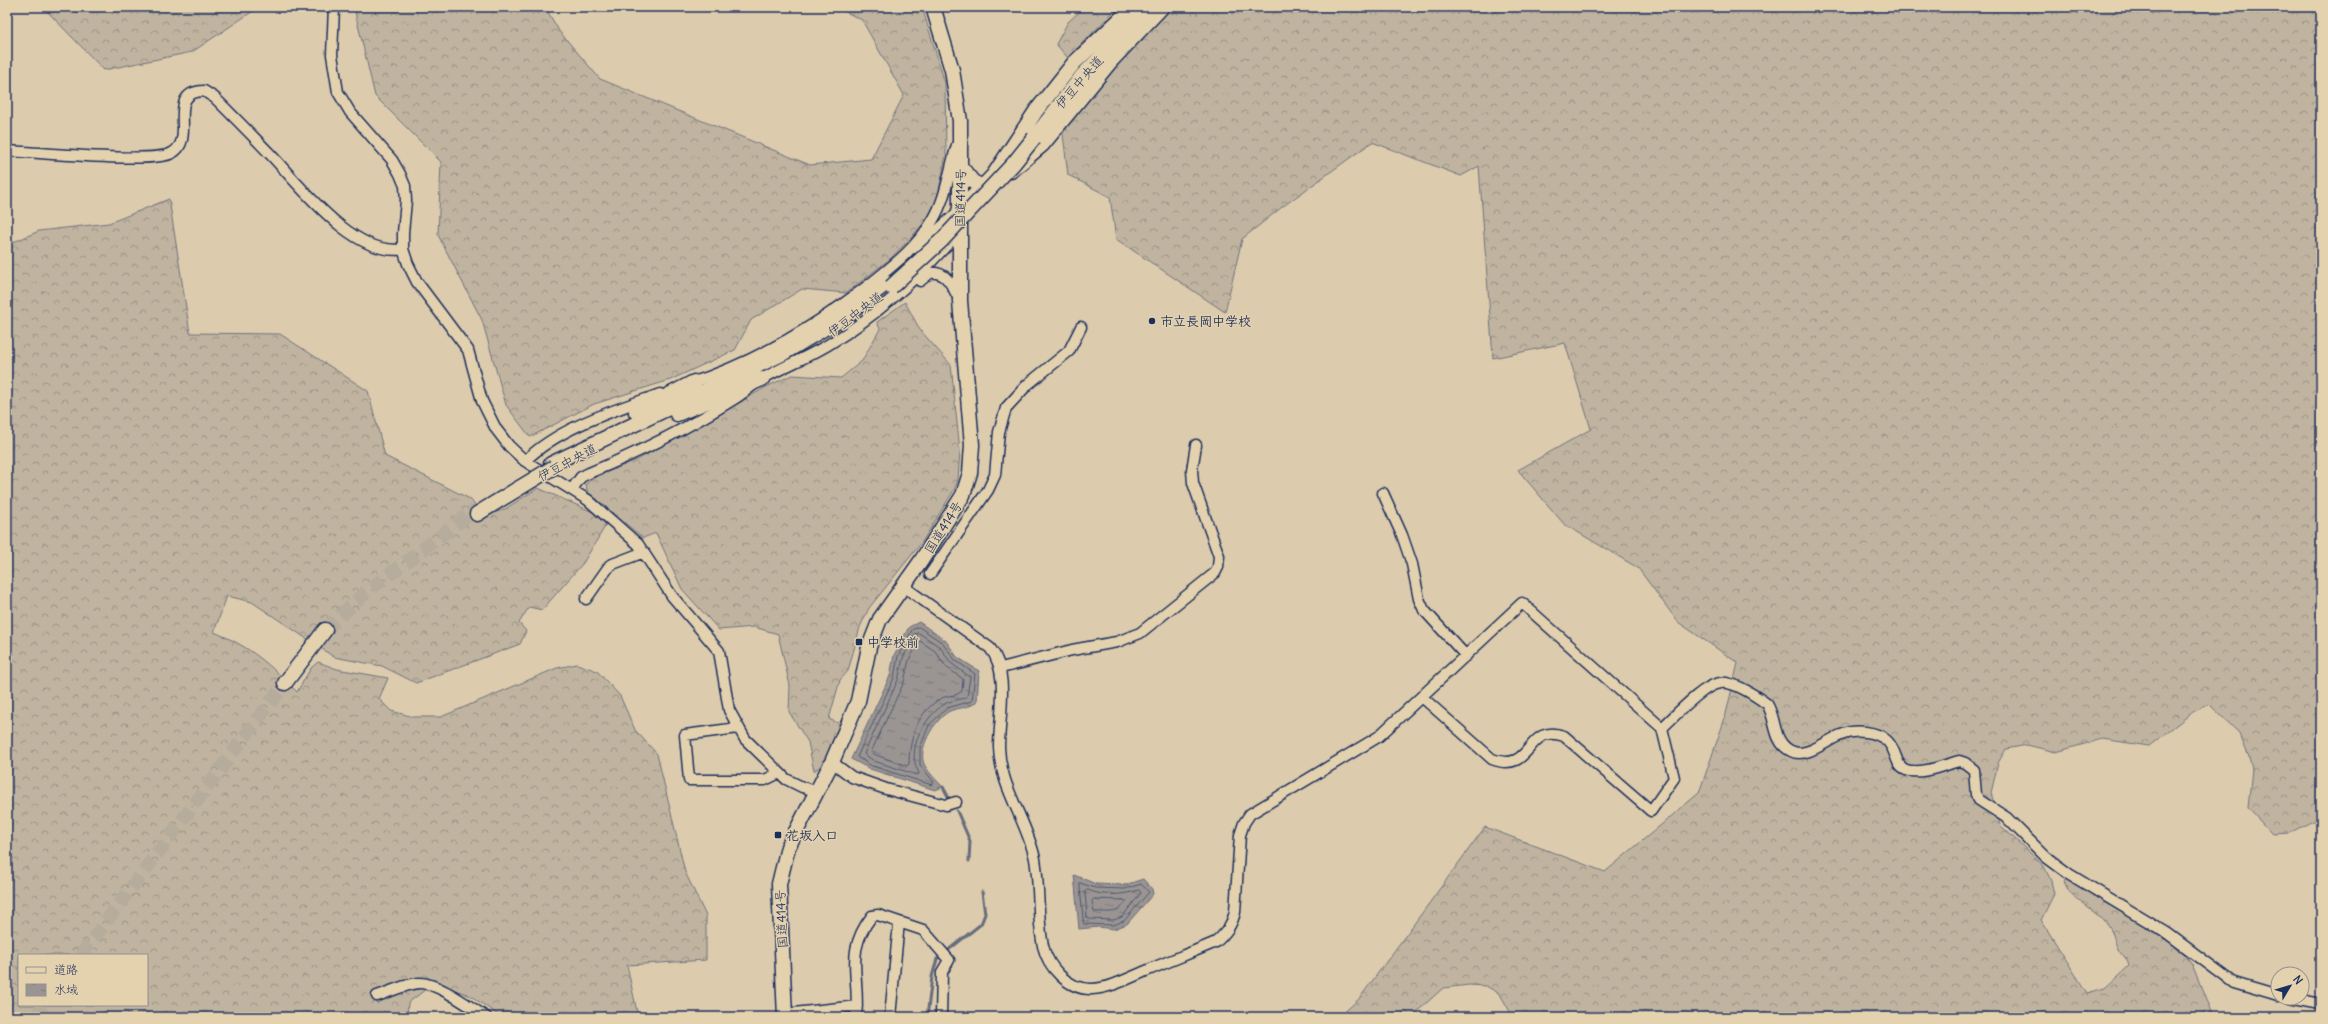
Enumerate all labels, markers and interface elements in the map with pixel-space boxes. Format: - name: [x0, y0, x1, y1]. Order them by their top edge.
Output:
- street label: 伊豆中央道: [1052, 52, 1107, 112]
- street label: 国道414号: [951, 168, 970, 228]
- street label: 伊豆中央道: [824, 288, 886, 341]
- place label: 市立長岡中学校: [1160, 313, 1251, 330]
- marker: 市立長岡中学校: [1147, 316, 1157, 326]
- street label: 伊豆中央道: [535, 440, 600, 485]
- street label: 国道414号: [921, 498, 966, 557]
- place label: 中学校前: [867, 634, 919, 651]
- marker: 中学校前: [854, 637, 864, 647]
- place label: 花坂入口: [786, 827, 838, 844]
- marker: 花坂入口: [773, 830, 783, 840]
- street label: 国道414号: [771, 889, 792, 949]
- legend: [18, 954, 148, 1006]
- text: 道路: [54, 962, 78, 977]
- north arrow: [2270, 966, 2310, 1006]
- text: N: [2290, 973, 2306, 987]
- text: 水域: [54, 982, 78, 997]

